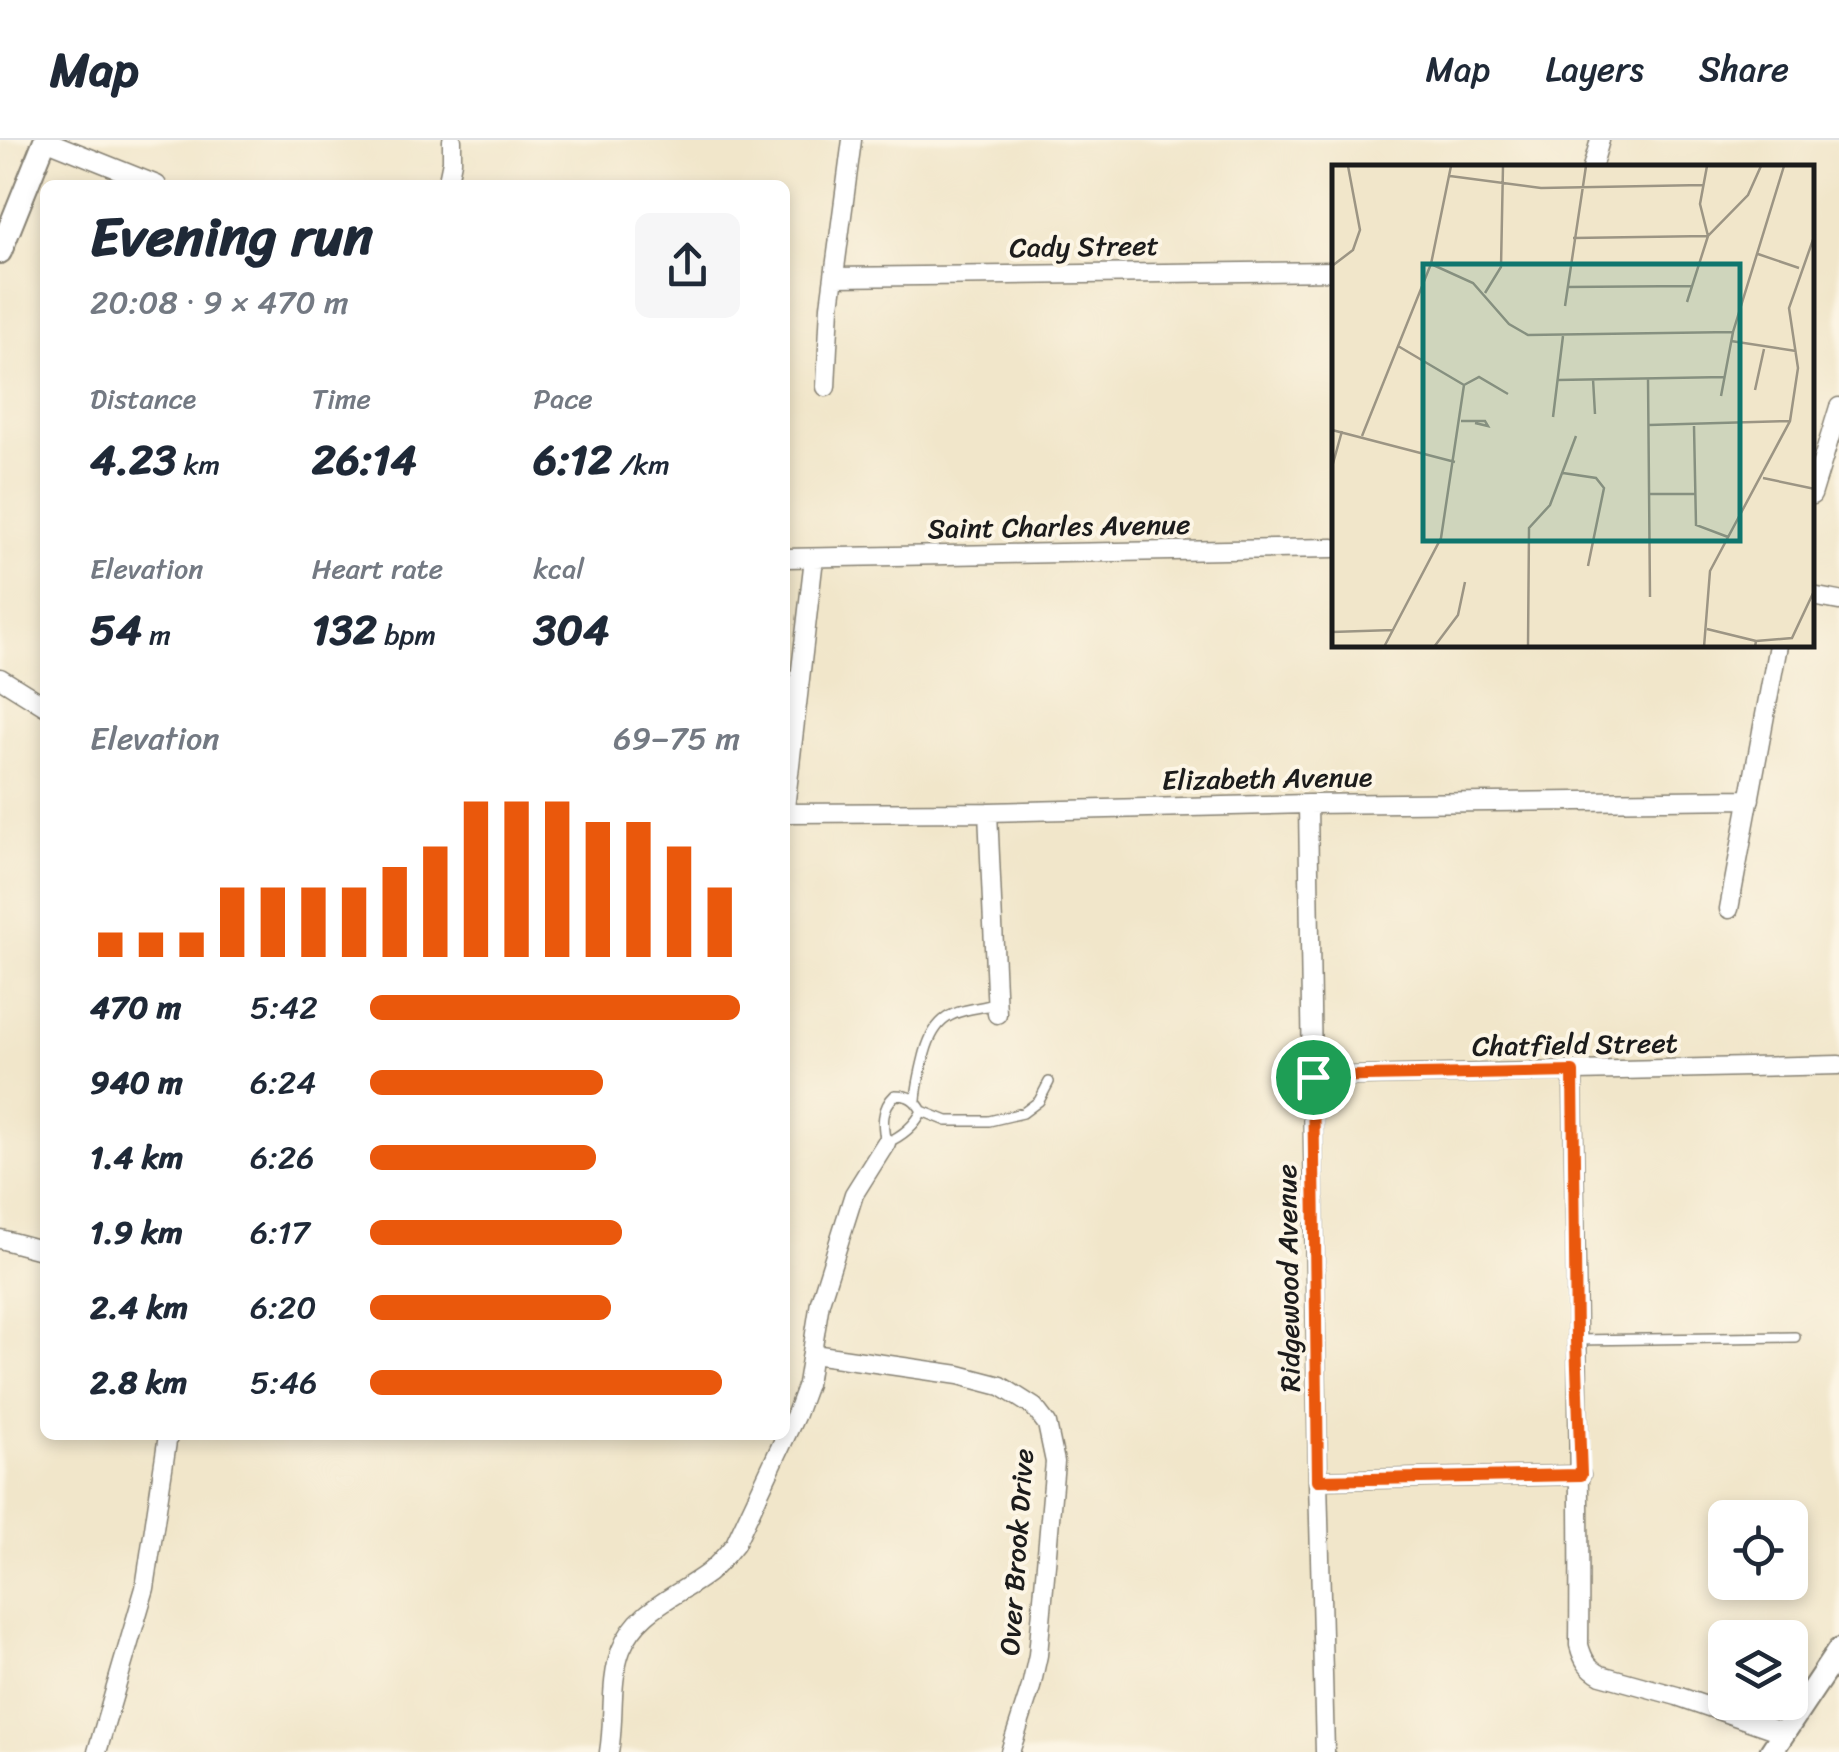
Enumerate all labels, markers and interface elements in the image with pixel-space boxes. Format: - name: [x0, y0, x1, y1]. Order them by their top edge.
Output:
- text: Map: [50, 27, 139, 112]
- text: Map: [1426, 38, 1490, 100]
- text: Layers: [1545, 38, 1644, 100]
- text: Share: [1699, 38, 1789, 100]
- inset map: [1332, 165, 1814, 648]
- text: Evening run: [90, 188, 373, 285]
- button: share: [635, 213, 740, 318]
- street label: Cady Street: [1009, 221, 1159, 272]
- text: 20:08 · 9 × 470 m: [90, 274, 349, 331]
- text: Distance: [90, 374, 196, 423]
- text: Time: [312, 374, 371, 423]
- text: Pace: [533, 374, 593, 423]
- text: 4.23: [90, 423, 176, 497]
- text: 26:14: [312, 423, 417, 497]
- text: 6:12: [533, 423, 612, 497]
- text: km: [176, 440, 220, 489]
- text: /km: [612, 440, 670, 489]
- street label: Saint Charles Avenue: [927, 500, 1191, 553]
- text: Elevation: [90, 544, 203, 593]
- text: Heart rate: [312, 544, 443, 593]
- text: kcal: [533, 544, 584, 593]
- text: 54: [90, 593, 142, 667]
- text: 132: [312, 593, 377, 667]
- text: 304: [533, 593, 609, 667]
- text: m: [142, 610, 171, 659]
- text: bpm: [377, 610, 436, 659]
- text: Elevation: [90, 710, 220, 767]
- text: 69–75 m: [613, 710, 740, 767]
- street label: Elizabeth Avenue: [1161, 752, 1373, 805]
- text: 470 m: [90, 979, 181, 1036]
- text: 5:42: [250, 979, 318, 1036]
- street label: Chatfield Street: [1472, 1018, 1678, 1071]
- pin: [1271, 1035, 1356, 1120]
- icon: arrive: [1286, 1050, 1341, 1105]
- text: 940 m: [90, 1054, 183, 1111]
- text: 6:24: [250, 1054, 316, 1111]
- text: 1.4 km: [90, 1129, 183, 1186]
- text: 6:26: [250, 1129, 314, 1186]
- street label: Ridgewood Avenue: [1262, 1164, 1315, 1392]
- text: 1.9 km: [90, 1204, 183, 1261]
- text: 6:17: [250, 1204, 310, 1261]
- text: 2.4 km: [90, 1279, 188, 1336]
- text: 6:20: [250, 1279, 317, 1336]
- text: 2.8 km: [90, 1354, 187, 1411]
- text: 5:46: [250, 1354, 317, 1411]
- street label: Over Brook Drive: [985, 1447, 1048, 1657]
- map controls: [1708, 1500, 1808, 1720]
- button: locate: [1708, 1500, 1808, 1600]
- button: layers: [1708, 1620, 1808, 1720]

